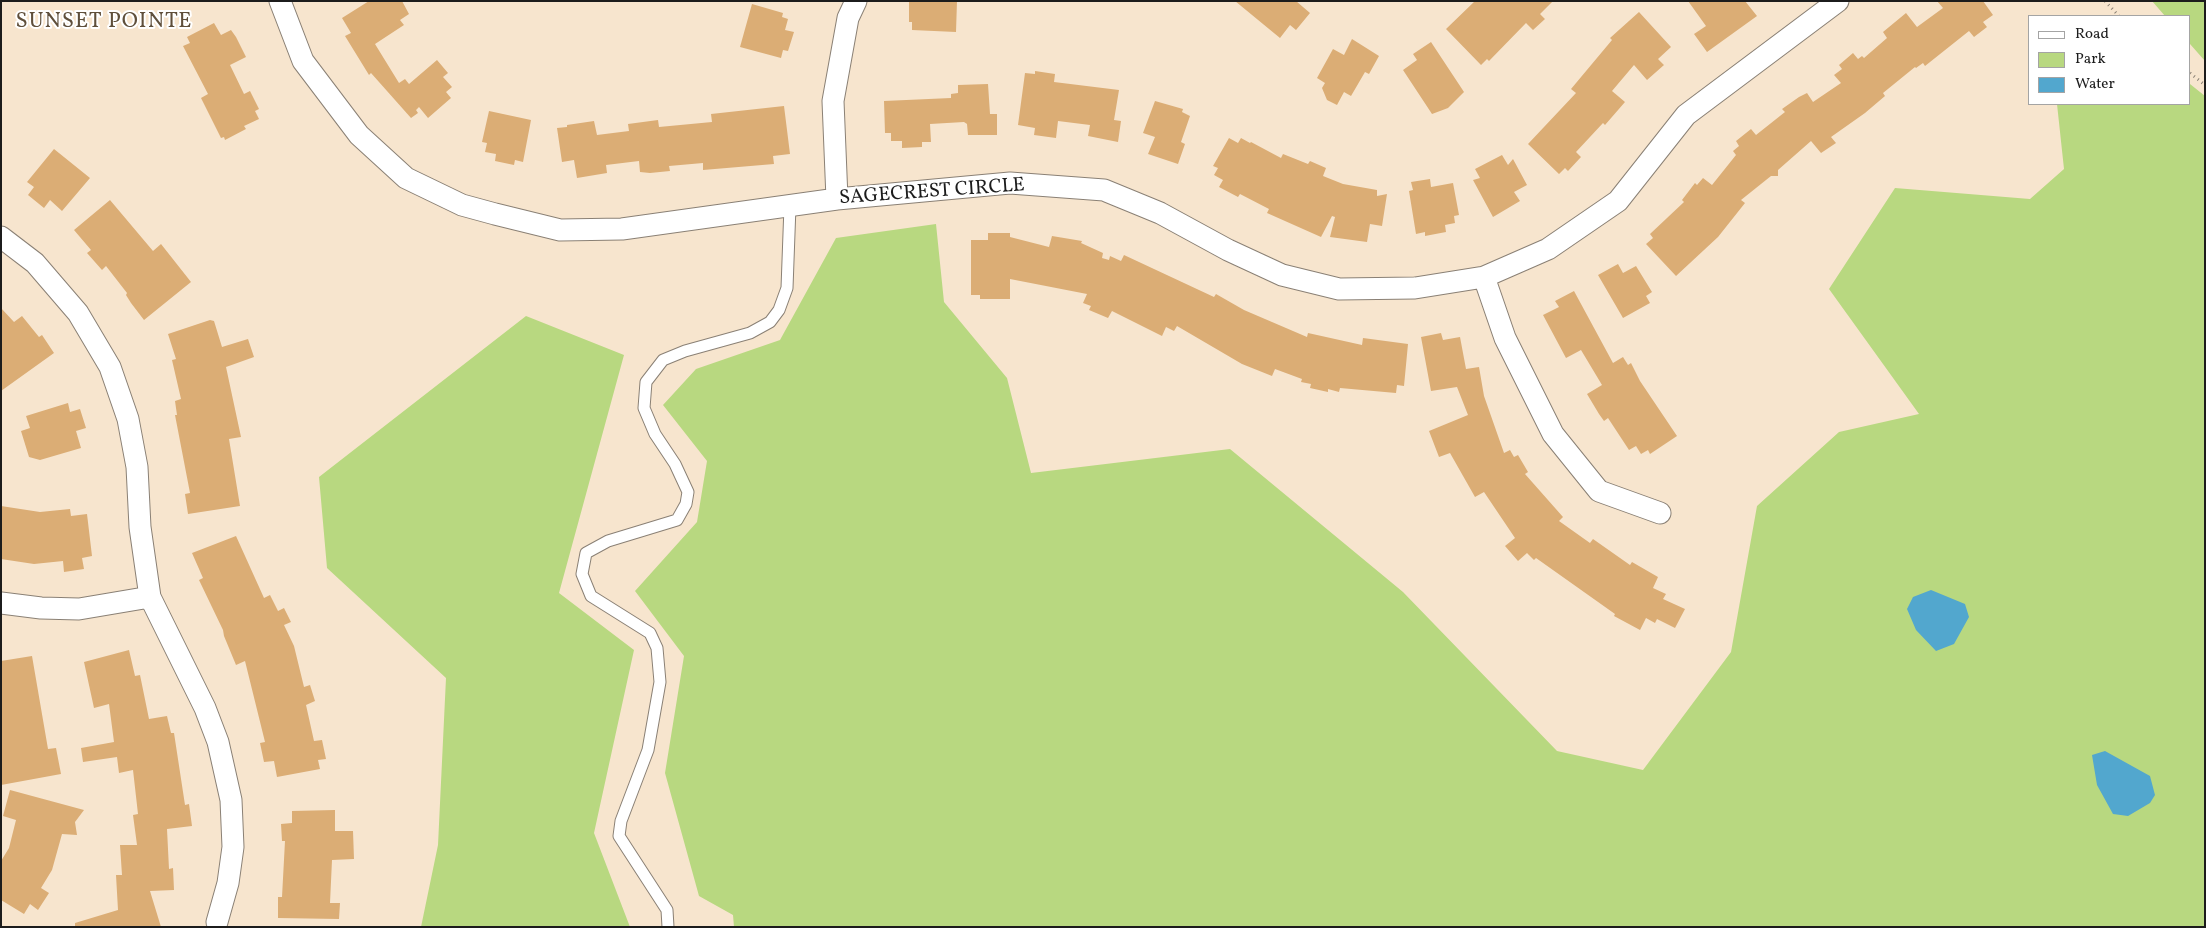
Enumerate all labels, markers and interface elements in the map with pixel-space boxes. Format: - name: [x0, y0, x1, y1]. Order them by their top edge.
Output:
- district label: SUNSET POINTE: [14, 10, 194, 36]
- legend: [2028, 15, 2191, 105]
- text: Road: [2075, 24, 2109, 45]
- text: Park: [2075, 49, 2106, 70]
- text: Water: [2075, 74, 2115, 95]
- street label: SAGECREST CIRCLE: [838, 175, 1026, 211]

